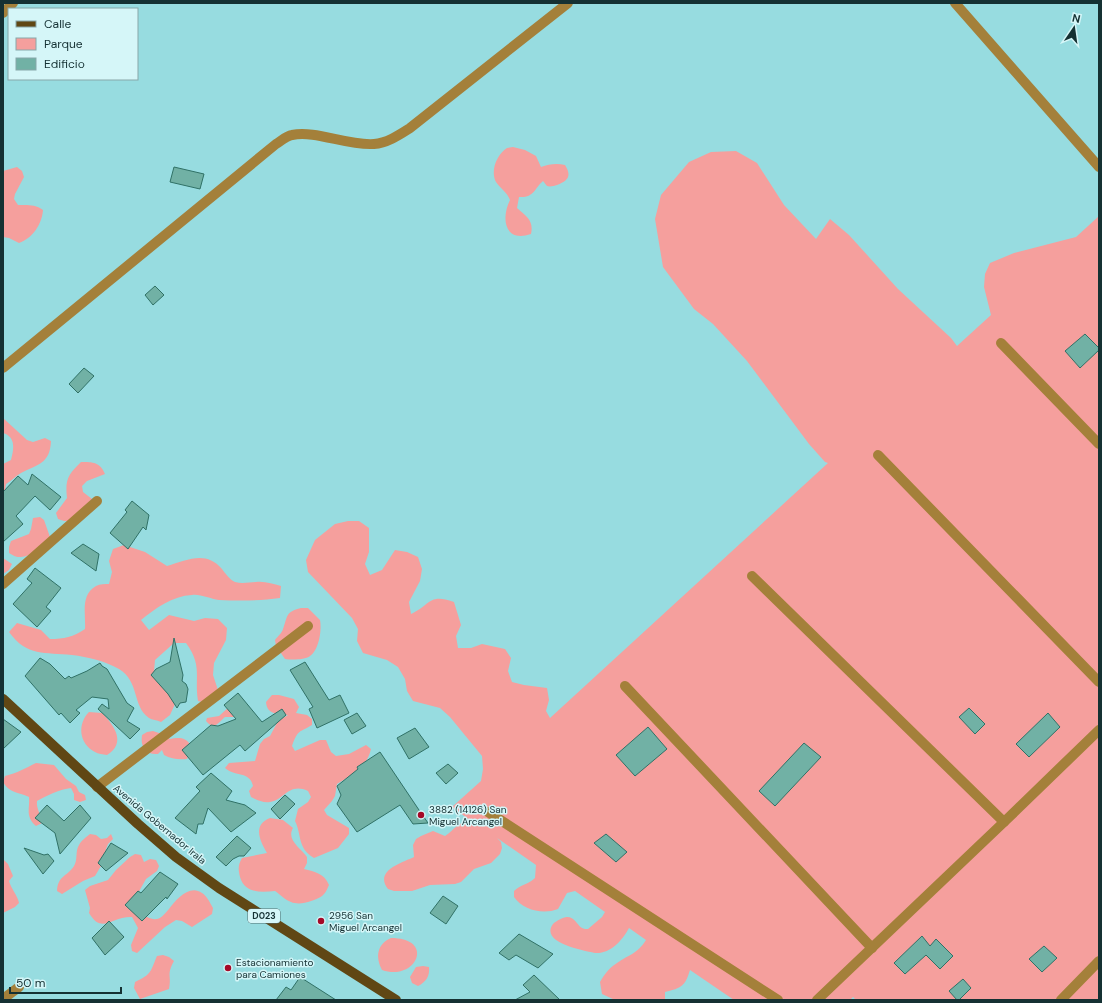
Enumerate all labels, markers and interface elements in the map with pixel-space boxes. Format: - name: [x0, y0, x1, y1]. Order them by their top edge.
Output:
- legend: [8, 8, 138, 80]
- north arrow: [1054, 8, 1094, 48]
- text: N: [1071, 11, 1082, 26]
- text: Calle: [44, 16, 71, 32]
- text: Parque: [44, 36, 83, 52]
- text: Edificio: [44, 56, 85, 72]
- street label: Avenida Gobernador Irala: [111, 782, 209, 867]
- place label: 3882 (14126) San Miguel Arcangel: [429, 803, 507, 828]
- marker: 3882 (14126) San Miguel Arcangel: [416, 810, 426, 820]
- road number: D023: [248, 909, 280, 923]
- place label: 2956 San Miguel Arcangel: [329, 909, 402, 934]
- marker: 2956 San Miguel Arcangel: [316, 916, 326, 926]
- place label: Estacionamiento para Camiones: [236, 956, 314, 981]
- marker: Estacionamiento para Camiones: [223, 963, 233, 973]
- scale bar: [10, 969, 121, 995]
- text: 50 m: [16, 975, 45, 991]

